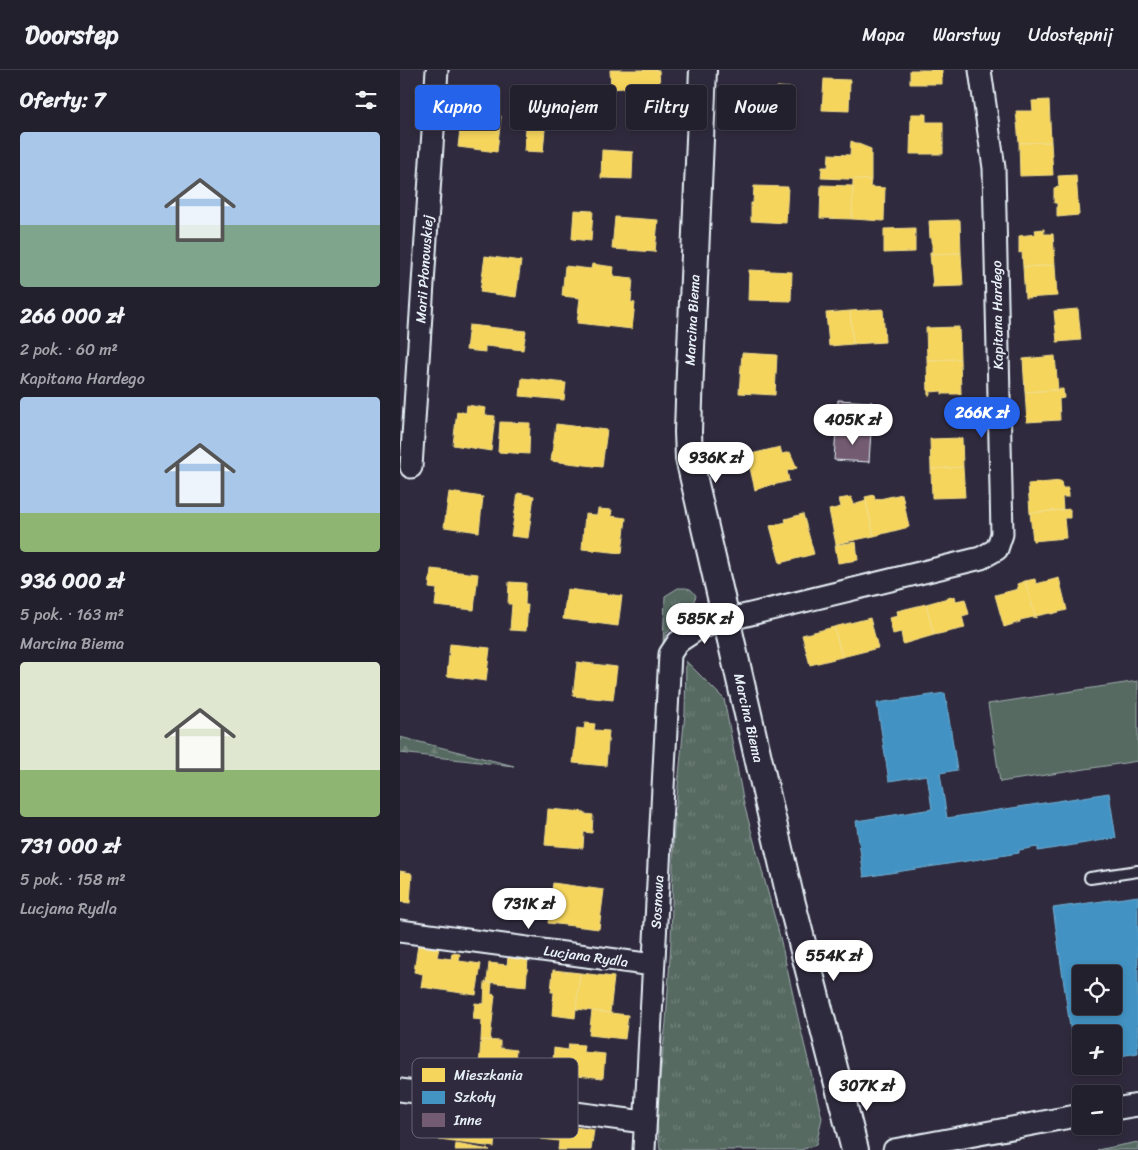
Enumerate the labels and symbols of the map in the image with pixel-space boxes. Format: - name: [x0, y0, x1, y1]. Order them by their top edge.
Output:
- street label: Marii Płonowskiej: [408, 214, 441, 324]
- street label: Kapitana Hardego: [984, 260, 1011, 370]
- street label: Marcina Biema: [678, 274, 707, 366]
- pin: 266K zł: [936, 396, 1028, 439]
- pin: 405K zł: [807, 404, 899, 446]
- pin: 936K zł: [670, 442, 762, 484]
- pin: 585K zł: [659, 602, 751, 645]
- street label: Marcina Biema: [726, 671, 771, 765]
- street label: Sosnowa: [644, 875, 671, 930]
- pin: 731K zł: [483, 888, 575, 930]
- street label: Lucjana Rydla: [542, 938, 630, 975]
- pin: 554K zł: [788, 940, 880, 982]
- legend: [412, 1058, 578, 1138]
- text: Mieszkania: [454, 1063, 523, 1088]
- pin: 307K zł: [821, 1070, 913, 1112]
- text: Szkoły: [454, 1085, 497, 1110]
- text: Inne: [453, 1108, 482, 1133]

